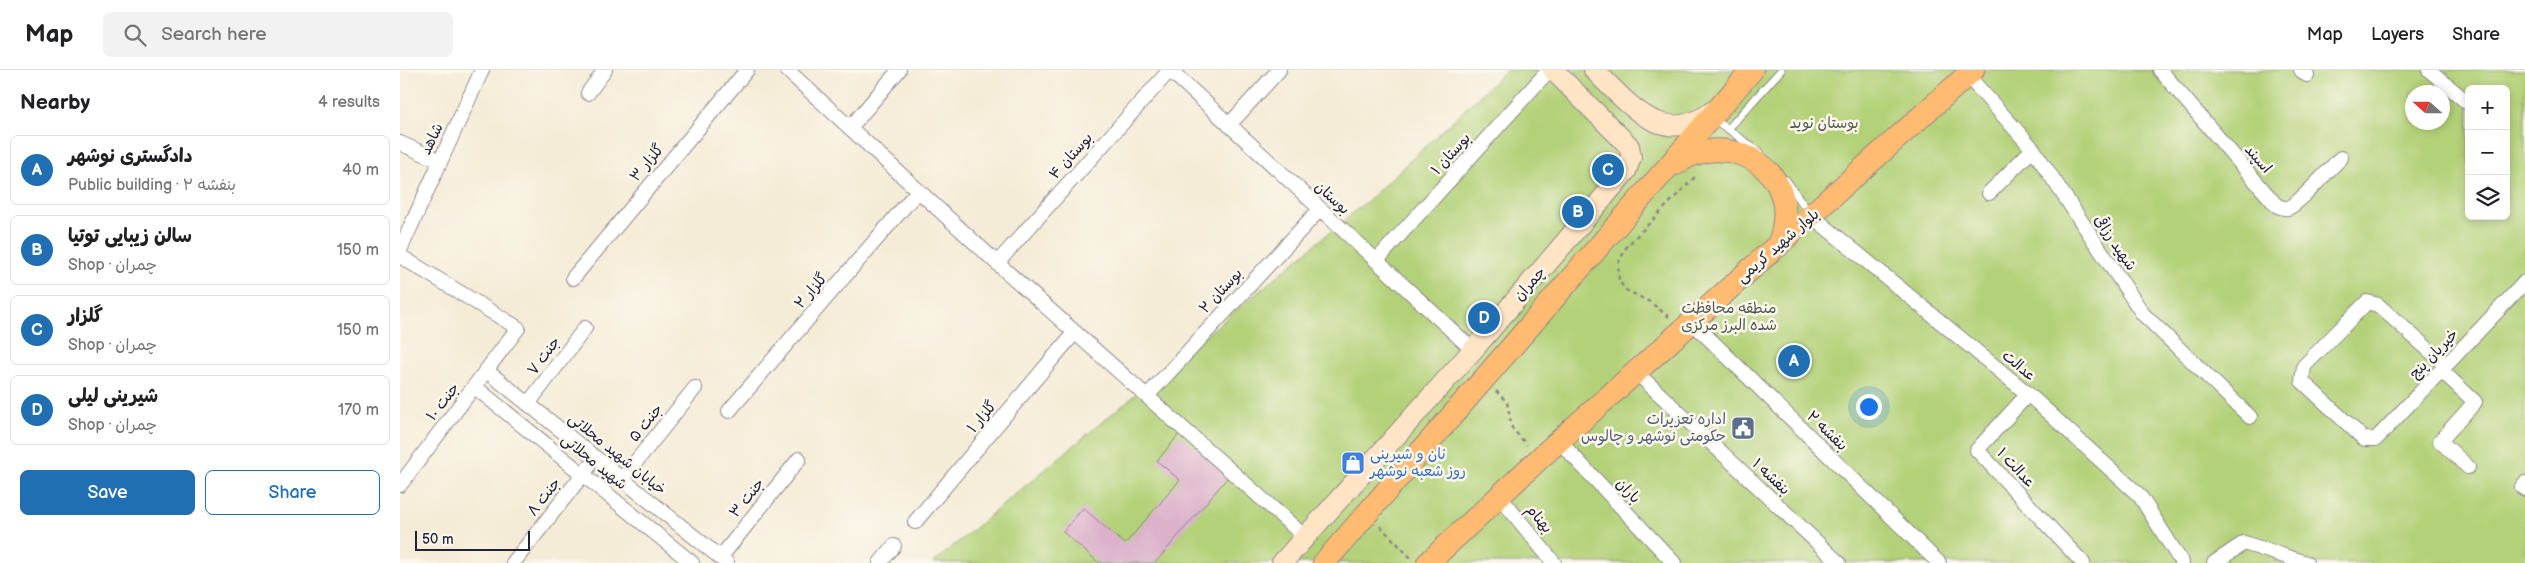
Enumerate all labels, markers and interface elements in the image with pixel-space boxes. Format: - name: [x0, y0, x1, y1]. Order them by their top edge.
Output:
- search box: [103, 12, 453, 57]
- text: Map: [25, 20, 73, 49]
- icon: search: [121, 21, 149, 49]
- text: Search here: [161, 23, 267, 46]
- text: Map: [2307, 24, 2343, 45]
- text: Layers: [2371, 24, 2424, 45]
- text: Share: [2452, 24, 2500, 45]
- north arrow: [2405, 85, 2450, 130]
- map controls: [2465, 85, 2510, 220]
- button: +: [2465, 85, 2510, 130]
- text: Nearby: [20, 90, 90, 115]
- text: 4 results: [318, 93, 380, 112]
- park label: بوستان نوید: [1789, 114, 1859, 133]
- street label: شاهد: [416, 120, 448, 158]
- street label: بوستان ۴: [1045, 129, 1097, 183]
- street label: بوستان ۱: [1427, 129, 1475, 179]
- button: −: [2465, 130, 2510, 175]
- street label: گلزار ۳: [626, 140, 668, 186]
- street label: اسپند: [2240, 141, 2276, 177]
- text: دادگستری نوشهر: [68, 145, 193, 168]
- pin: C: [1592, 151, 1624, 189]
- text: A: [32, 161, 42, 180]
- text: 40 m: [342, 161, 379, 180]
- button: layers: [2465, 175, 2510, 220]
- text: Public building · بنفشه ۲: [68, 176, 236, 195]
- street label: بوستان: [1310, 177, 1354, 219]
- pin: B: [1562, 193, 1594, 231]
- street label: بلوار شهید کریمی: [1733, 205, 1823, 287]
- street label: شهید رزاقی: [2089, 210, 2142, 275]
- text: سالن زیبایی توتیا: [68, 225, 192, 248]
- text: B: [31, 241, 43, 260]
- text: 150 m: [337, 241, 379, 260]
- text: Shop · چمران: [68, 256, 157, 275]
- street label: چمران: [1510, 263, 1550, 305]
- street label: بوستان ۲: [1195, 264, 1247, 318]
- street label: گلزار ۲: [790, 269, 832, 313]
- pin: D: [1468, 299, 1500, 337]
- park label: منطقه محافظت شده البرز مرکزی: [1681, 299, 1777, 335]
- text: گلزار: [68, 305, 103, 328]
- text: C: [31, 321, 43, 340]
- text: 150 m: [337, 321, 379, 340]
- street label: خیریان پنج: [2406, 325, 2462, 383]
- street label: جنت ۷: [523, 333, 565, 379]
- text: Shop · چمران: [68, 336, 157, 355]
- pin: A: [1778, 342, 1810, 380]
- street label: عدالت: [1998, 346, 2040, 386]
- street label: جنت ۱۰: [422, 379, 464, 425]
- text: شیرینی لیلی: [68, 385, 158, 408]
- your location: [1856, 394, 1882, 420]
- street label: گلزار ۱: [963, 397, 1001, 437]
- street label: جنت ۵: [625, 400, 667, 446]
- text: D: [31, 401, 43, 420]
- text: 170 m: [338, 401, 379, 420]
- street label: بنفشه ۲: [1802, 407, 1852, 455]
- street label: خیابان شهید محلاتی: [565, 409, 669, 499]
- place label: اداره تعزیرات حکومتی نوشهر و چالوس: [1581, 410, 1726, 446]
- public building icon: اداره تعزیرات حکومتی نوشهر و چالوس: [1730, 415, 1756, 441]
- text: Shop · چمران: [68, 416, 157, 435]
- street label: شهید محلاتی: [558, 430, 630, 494]
- street label: عدالت ۱: [1993, 444, 2039, 492]
- place label: نان و شیرینی روز شعبه نوشهر: [1369, 445, 1466, 481]
- shop icon: نان و شیرینی روز شعبه نوشهر: [1340, 450, 1366, 476]
- street label: بنفشه ۱: [1748, 455, 1794, 499]
- button: Save: [20, 470, 195, 515]
- button: Share: [205, 470, 380, 515]
- street label: جنت ۸: [523, 474, 565, 520]
- street label: جنت ۳: [725, 474, 769, 522]
- street label: باران: [1612, 474, 1644, 508]
- street label: بهنام: [1520, 501, 1556, 539]
- scale bar: [415, 528, 530, 551]
- text: 50 m: [422, 531, 454, 548]

